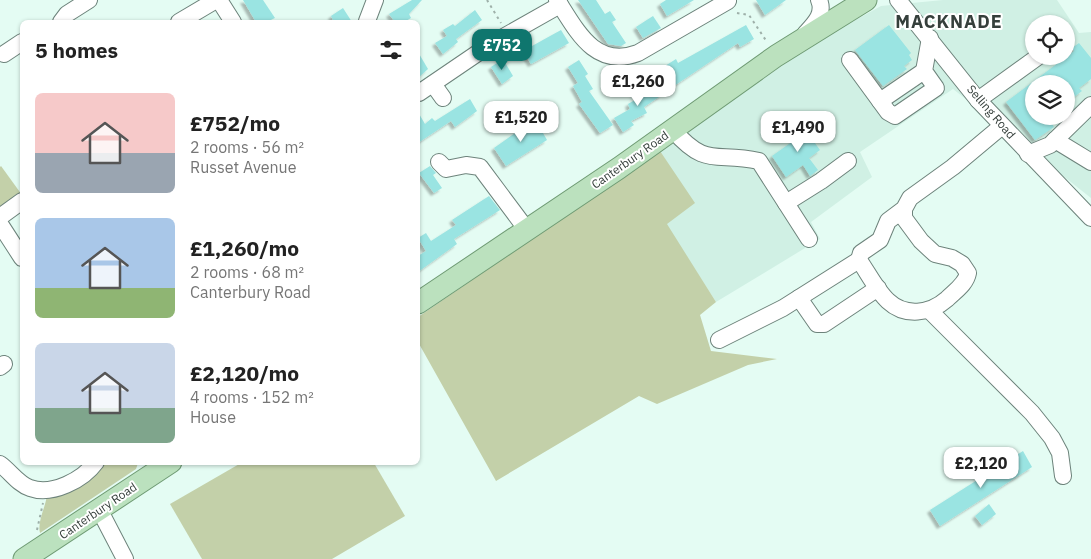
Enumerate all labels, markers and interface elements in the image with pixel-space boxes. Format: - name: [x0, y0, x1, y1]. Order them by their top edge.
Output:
- district label: MACKNADE: [895, 10, 1003, 33]
- map controls: [1025, 15, 1075, 125]
- button: locate: [1025, 15, 1075, 65]
- pin: £752: [472, 28, 532, 71]
- text: £752: [483, 35, 521, 55]
- text: 5 homes: [35, 36, 118, 64]
- icon: filters: [377, 36, 405, 64]
- pin: £1,260: [597, 64, 679, 107]
- text: £1,260: [612, 71, 664, 91]
- button: layers: [1025, 75, 1075, 125]
- street label: Selling Road: [964, 82, 1019, 142]
- pin: £1,520: [480, 100, 562, 143]
- text: £1,520: [495, 107, 547, 127]
- text: £752/mo: [190, 109, 280, 137]
- pin: £1,490: [757, 110, 839, 153]
- icon: home: [75, 113, 135, 173]
- text: £1,490: [772, 117, 824, 137]
- street label: Canterbury Road: [588, 127, 671, 192]
- text: 2 rooms · 56 m²: [190, 137, 304, 157]
- text: Russet Avenue: [190, 157, 296, 177]
- text: £1,260/mo: [190, 234, 299, 262]
- icon: home: [75, 238, 135, 298]
- text: 2 rooms · 68 m²: [190, 262, 304, 282]
- text: Canterbury Road: [190, 282, 311, 302]
- text: £2,120/mo: [190, 359, 299, 387]
- icon: home: [75, 363, 135, 423]
- text: 4 rooms · 152 m²: [190, 387, 314, 407]
- text: House: [190, 407, 236, 427]
- pin: £2,120: [940, 446, 1022, 489]
- text: £2,120: [955, 453, 1007, 473]
- street label: Canterbury Road: [56, 479, 139, 542]

